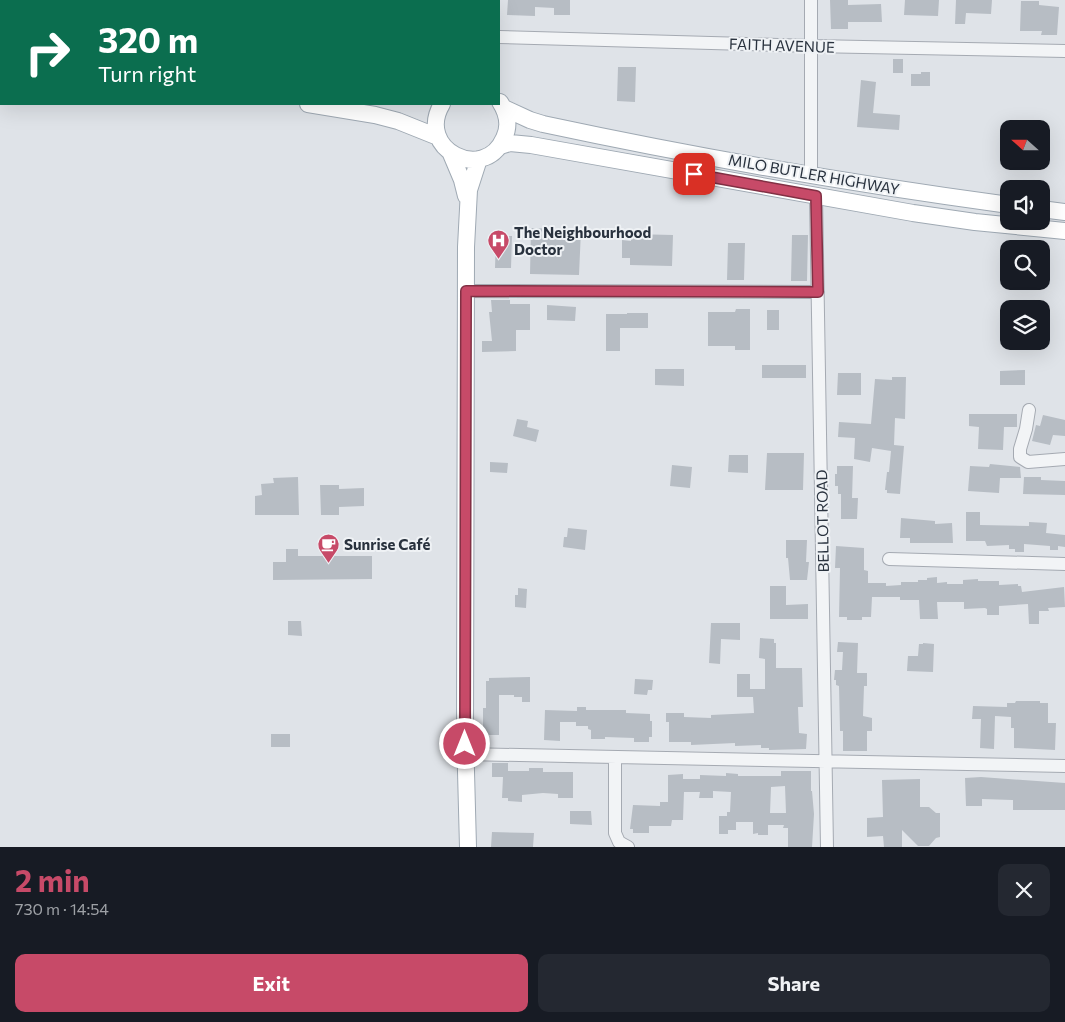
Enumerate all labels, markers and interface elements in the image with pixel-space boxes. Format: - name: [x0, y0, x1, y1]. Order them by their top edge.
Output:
- text: 320 m: [98, 17, 198, 60]
- icon: right: [15, 20, 80, 85]
- street label: FAITH AVENUE: [729, 34, 835, 56]
- text: Turn right: [98, 60, 196, 87]
- north arrow: [1000, 120, 1050, 170]
- map controls: [1000, 120, 1050, 350]
- street label: MILO BUTLER HIGHWAY: [727, 150, 901, 198]
- pin: [673, 153, 715, 195]
- icon: arrive: [680, 160, 708, 188]
- button: sound: [1000, 180, 1050, 230]
- place label: The Neighbourhood Doctor: [514, 223, 651, 258]
- hospital icon: The Neighbourhood Doctor: [486, 229, 510, 260]
- button: search: [1000, 240, 1050, 290]
- button: layers: [1000, 300, 1050, 350]
- street label: BELLOT ROAD: [812, 469, 832, 573]
- cafe icon: Sunrise Café: [316, 532, 340, 563]
- place label: Sunrise Café: [344, 535, 430, 553]
- position arrow: [438, 717, 490, 769]
- text: 2 min: [15, 861, 90, 898]
- button: close: [998, 864, 1050, 916]
- text: 730 m · 14:54: [15, 899, 109, 918]
- button: Exit: [15, 954, 528, 1012]
- button: Share: [538, 954, 1050, 1012]

